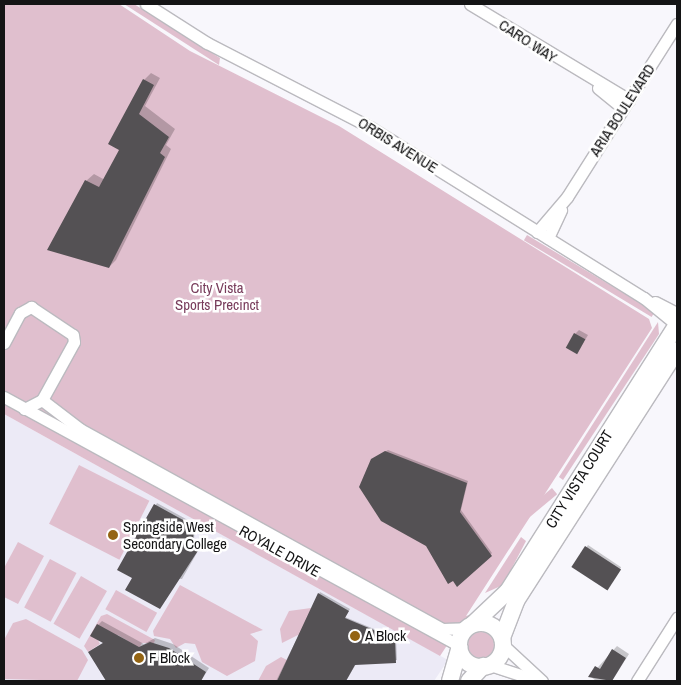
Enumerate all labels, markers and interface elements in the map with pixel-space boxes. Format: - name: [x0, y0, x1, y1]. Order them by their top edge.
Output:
- street label: CARO WAY: [496, 16, 560, 66]
- street label: ARIA BOULEVARD: [585, 60, 659, 160]
- street label: ORBIS AVENUE: [354, 113, 442, 177]
- park label: City Vista Sports Precinct: [175, 278, 259, 313]
- street label: CITY VISTA COURT: [541, 426, 617, 532]
- place label: Springside West Secondary College: [123, 517, 227, 552]
- street label: ROYALE DRIVE: [236, 521, 324, 581]
- marker: Springside West Secondary College: [107, 529, 119, 541]
- place label: A Block: [365, 627, 407, 645]
- marker: A Block: [349, 630, 361, 642]
- place label: F Block: [149, 649, 190, 667]
- marker: F Block: [133, 652, 145, 664]

